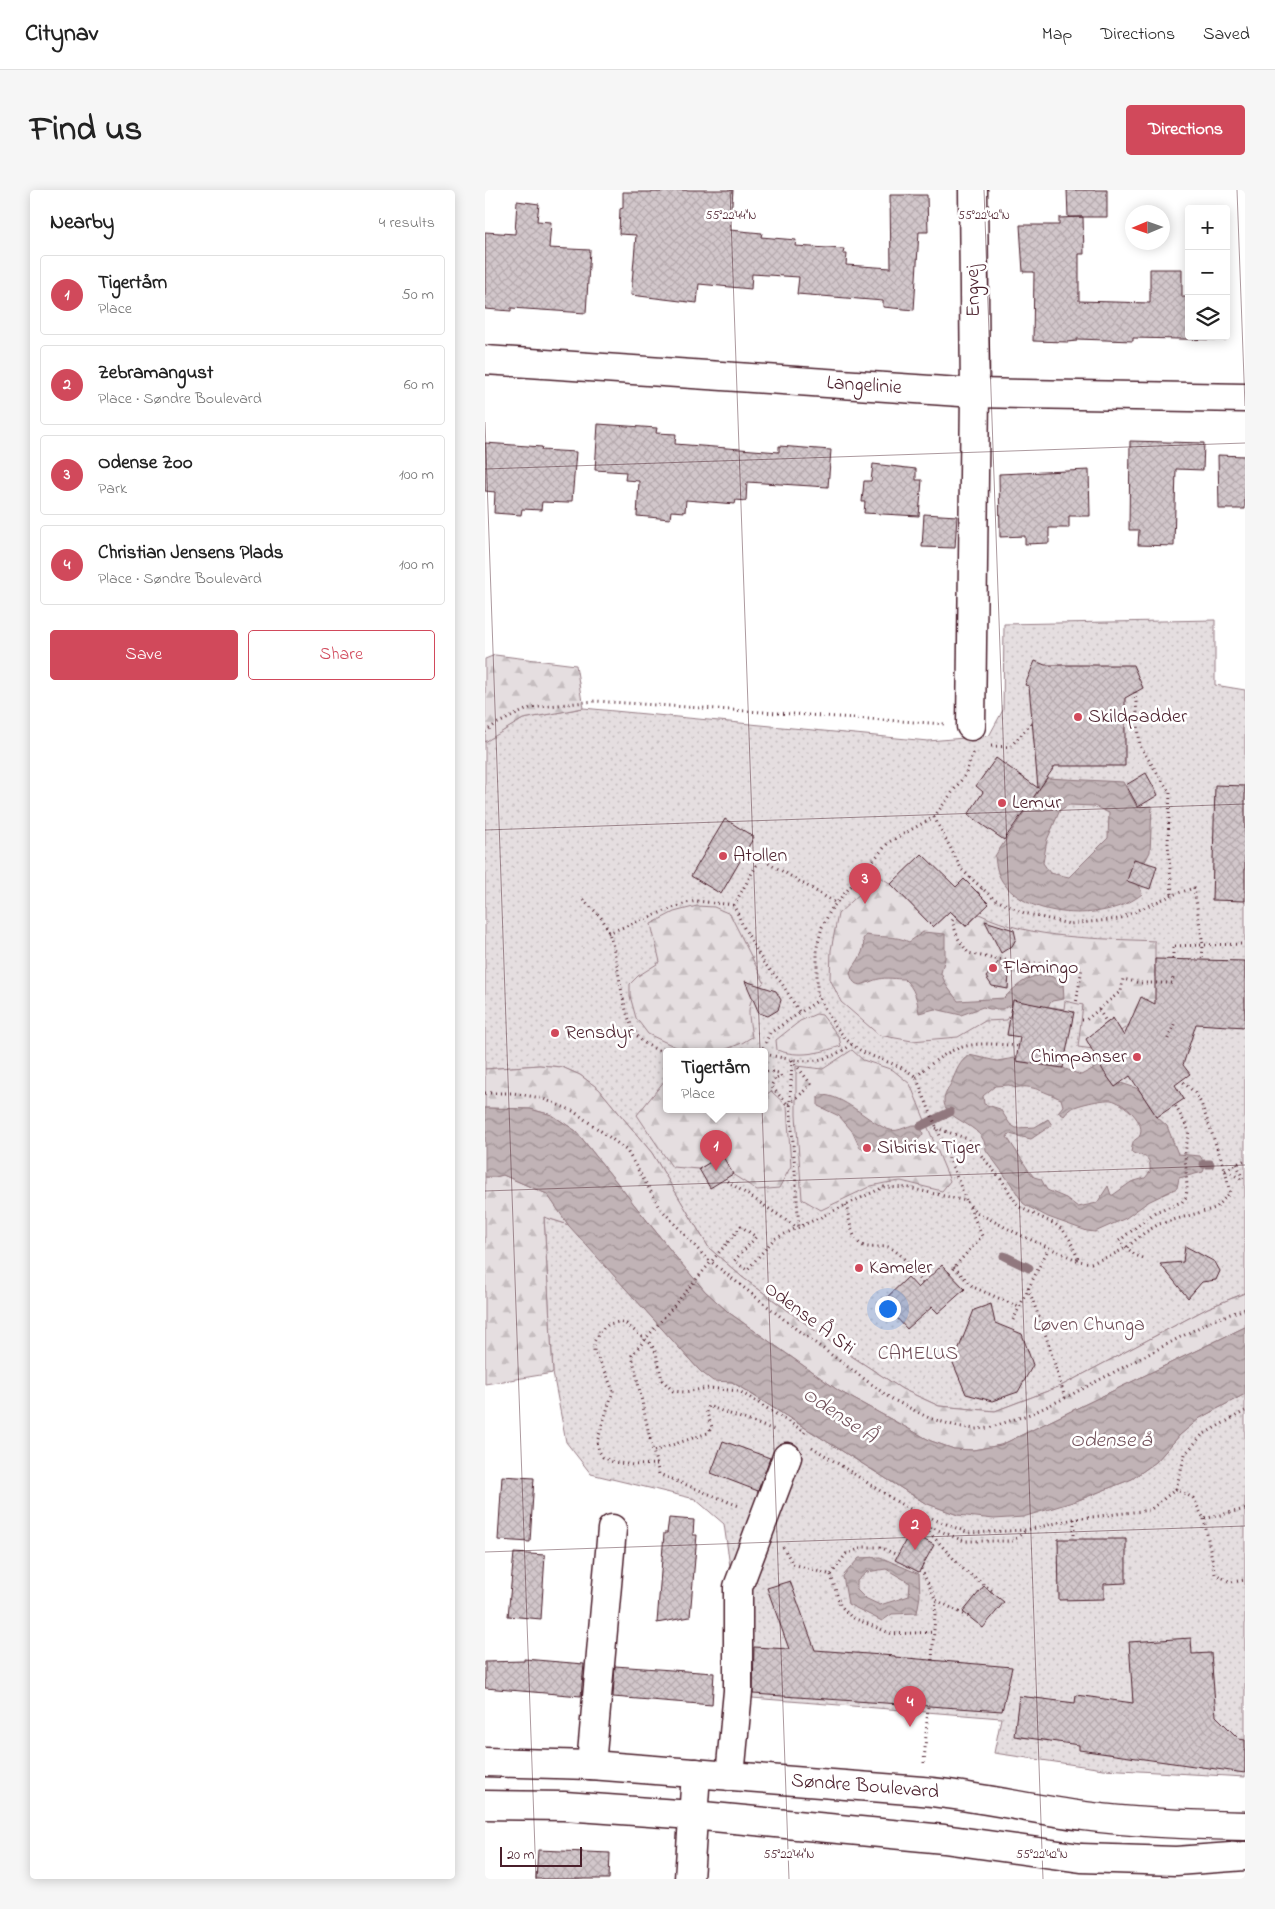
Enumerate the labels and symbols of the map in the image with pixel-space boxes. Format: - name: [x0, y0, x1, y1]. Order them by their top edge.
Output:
- north arrow: [1125, 205, 1170, 250]
- text: 55°22'44"N: [706, 207, 756, 225]
- text: 55°22'42"N: [958, 207, 1010, 225]
- street label: Engvej: [959, 264, 990, 317]
- street label: Langelinie: [826, 369, 903, 403]
- place label: Skildpadder: [1088, 703, 1188, 732]
- marker: Skildpadder: [1072, 711, 1084, 723]
- place label: Lemur: [1012, 789, 1062, 818]
- marker: Lemur: [996, 797, 1008, 809]
- place label: Atollen: [733, 842, 788, 871]
- marker: Atollen: [717, 850, 729, 862]
- pin: 3: [849, 863, 881, 904]
- place label: Flamingo: [1002, 954, 1079, 984]
- marker: Flamingo: [987, 962, 999, 974]
- place label: Rensdyr: [565, 1019, 634, 1048]
- marker: Rensdyr: [549, 1027, 561, 1039]
- place label: Chimpanser: [1031, 1043, 1128, 1072]
- marker: Chimpanser: [1131, 1051, 1143, 1063]
- pin: 1: [700, 1130, 732, 1171]
- place label: Sibirisk Tiger: [877, 1134, 981, 1164]
- marker: Sibirisk Tiger: [861, 1142, 873, 1154]
- place label: Kameler: [869, 1254, 933, 1283]
- marker: Kameler: [853, 1262, 865, 1274]
- street label: Odense Å Sti: [757, 1275, 861, 1363]
- your location: [875, 1296, 901, 1322]
- park label: Løven Chunga: [1033, 1311, 1145, 1341]
- park label: CAMELUS: [878, 1340, 958, 1369]
- water label: Odense Å: [796, 1380, 883, 1452]
- water label: Odense å: [1070, 1426, 1153, 1456]
- pin: 2: [899, 1509, 931, 1550]
- pin: 4: [894, 1686, 926, 1727]
- street label: Søndre Boulevard: [790, 1766, 941, 1807]
- scale bar: [500, 1844, 583, 1867]
- text: 55°22'44"N: [764, 1846, 814, 1864]
- text: 55°22'42"N: [1016, 1846, 1068, 1864]

